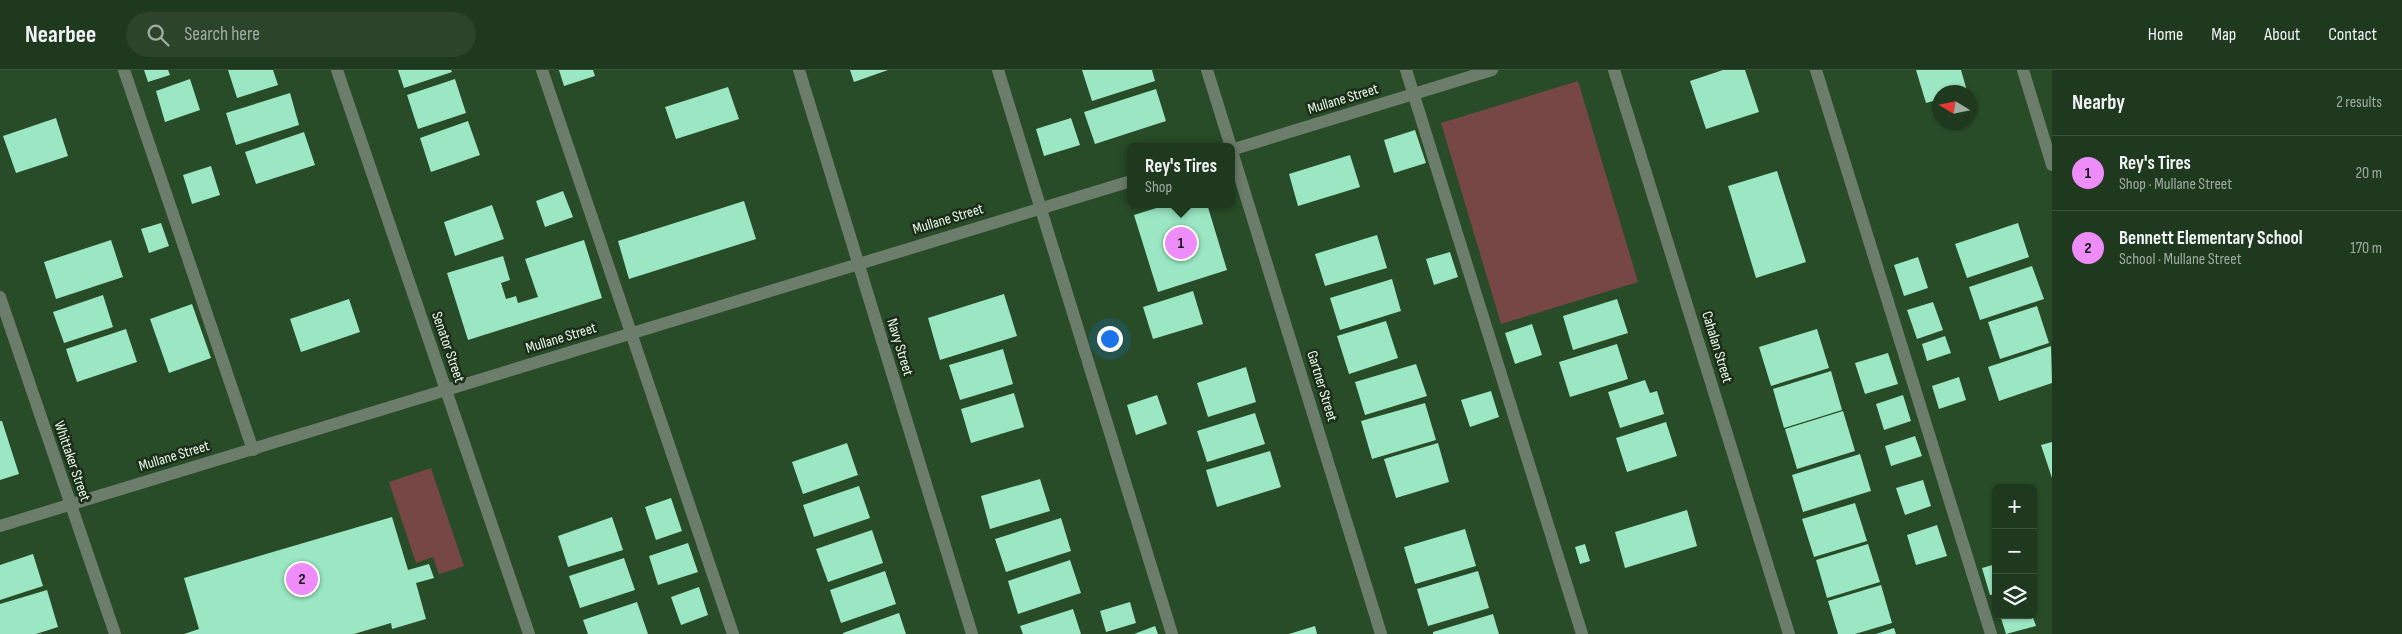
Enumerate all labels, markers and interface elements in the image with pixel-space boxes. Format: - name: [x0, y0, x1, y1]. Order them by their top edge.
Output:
- search box: [126, 12, 476, 57]
- text: Nearbee: [25, 20, 96, 49]
- icon: search: [144, 21, 172, 49]
- text: Search here: [184, 23, 260, 46]
- text: Home: [2148, 24, 2183, 45]
- text: Map: [2211, 24, 2236, 45]
- text: About: [2264, 24, 2300, 45]
- text: Contact: [2328, 24, 2377, 45]
- street label: Mullane Street: [1305, 79, 1381, 119]
- north arrow: [1932, 85, 1977, 130]
- text: Nearby: [2072, 90, 2125, 115]
- text: 2 results: [2336, 93, 2382, 112]
- popup: [1127, 143, 1235, 208]
- text: Rey's Tires: [2119, 152, 2191, 175]
- text: Rey's Tires: [1145, 155, 1217, 178]
- text: 1: [2085, 164, 2091, 183]
- text: 20 m: [2355, 164, 2382, 183]
- text: Shop · Mullane Street: [2119, 175, 2232, 194]
- text: Shop: [1145, 178, 1172, 197]
- street label: Mullane Street: [910, 199, 986, 239]
- pin: 1: [1165, 224, 1197, 262]
- text: Bennett Elementary School: [2119, 227, 2303, 250]
- text: 2: [2084, 239, 2092, 258]
- text: 170 m: [2350, 239, 2382, 258]
- text: School · Mullane Street: [2119, 250, 2242, 269]
- street label: Senator Street: [427, 309, 469, 385]
- street label: Cahalan Street: [1697, 309, 1737, 386]
- street label: Navy Street: [882, 316, 918, 378]
- street label: Mullane Street: [523, 318, 599, 358]
- your location: [1097, 326, 1123, 352]
- street label: Gartner Street: [1302, 348, 1342, 424]
- street label: Whittaker Street: [49, 418, 95, 504]
- street label: Mullane Street: [136, 436, 212, 476]
- map controls: [1992, 484, 2037, 619]
- button: +: [1992, 484, 2037, 529]
- button: −: [1992, 529, 2037, 574]
- pin: 2: [286, 560, 318, 598]
- button: layers: [1992, 574, 2037, 619]

